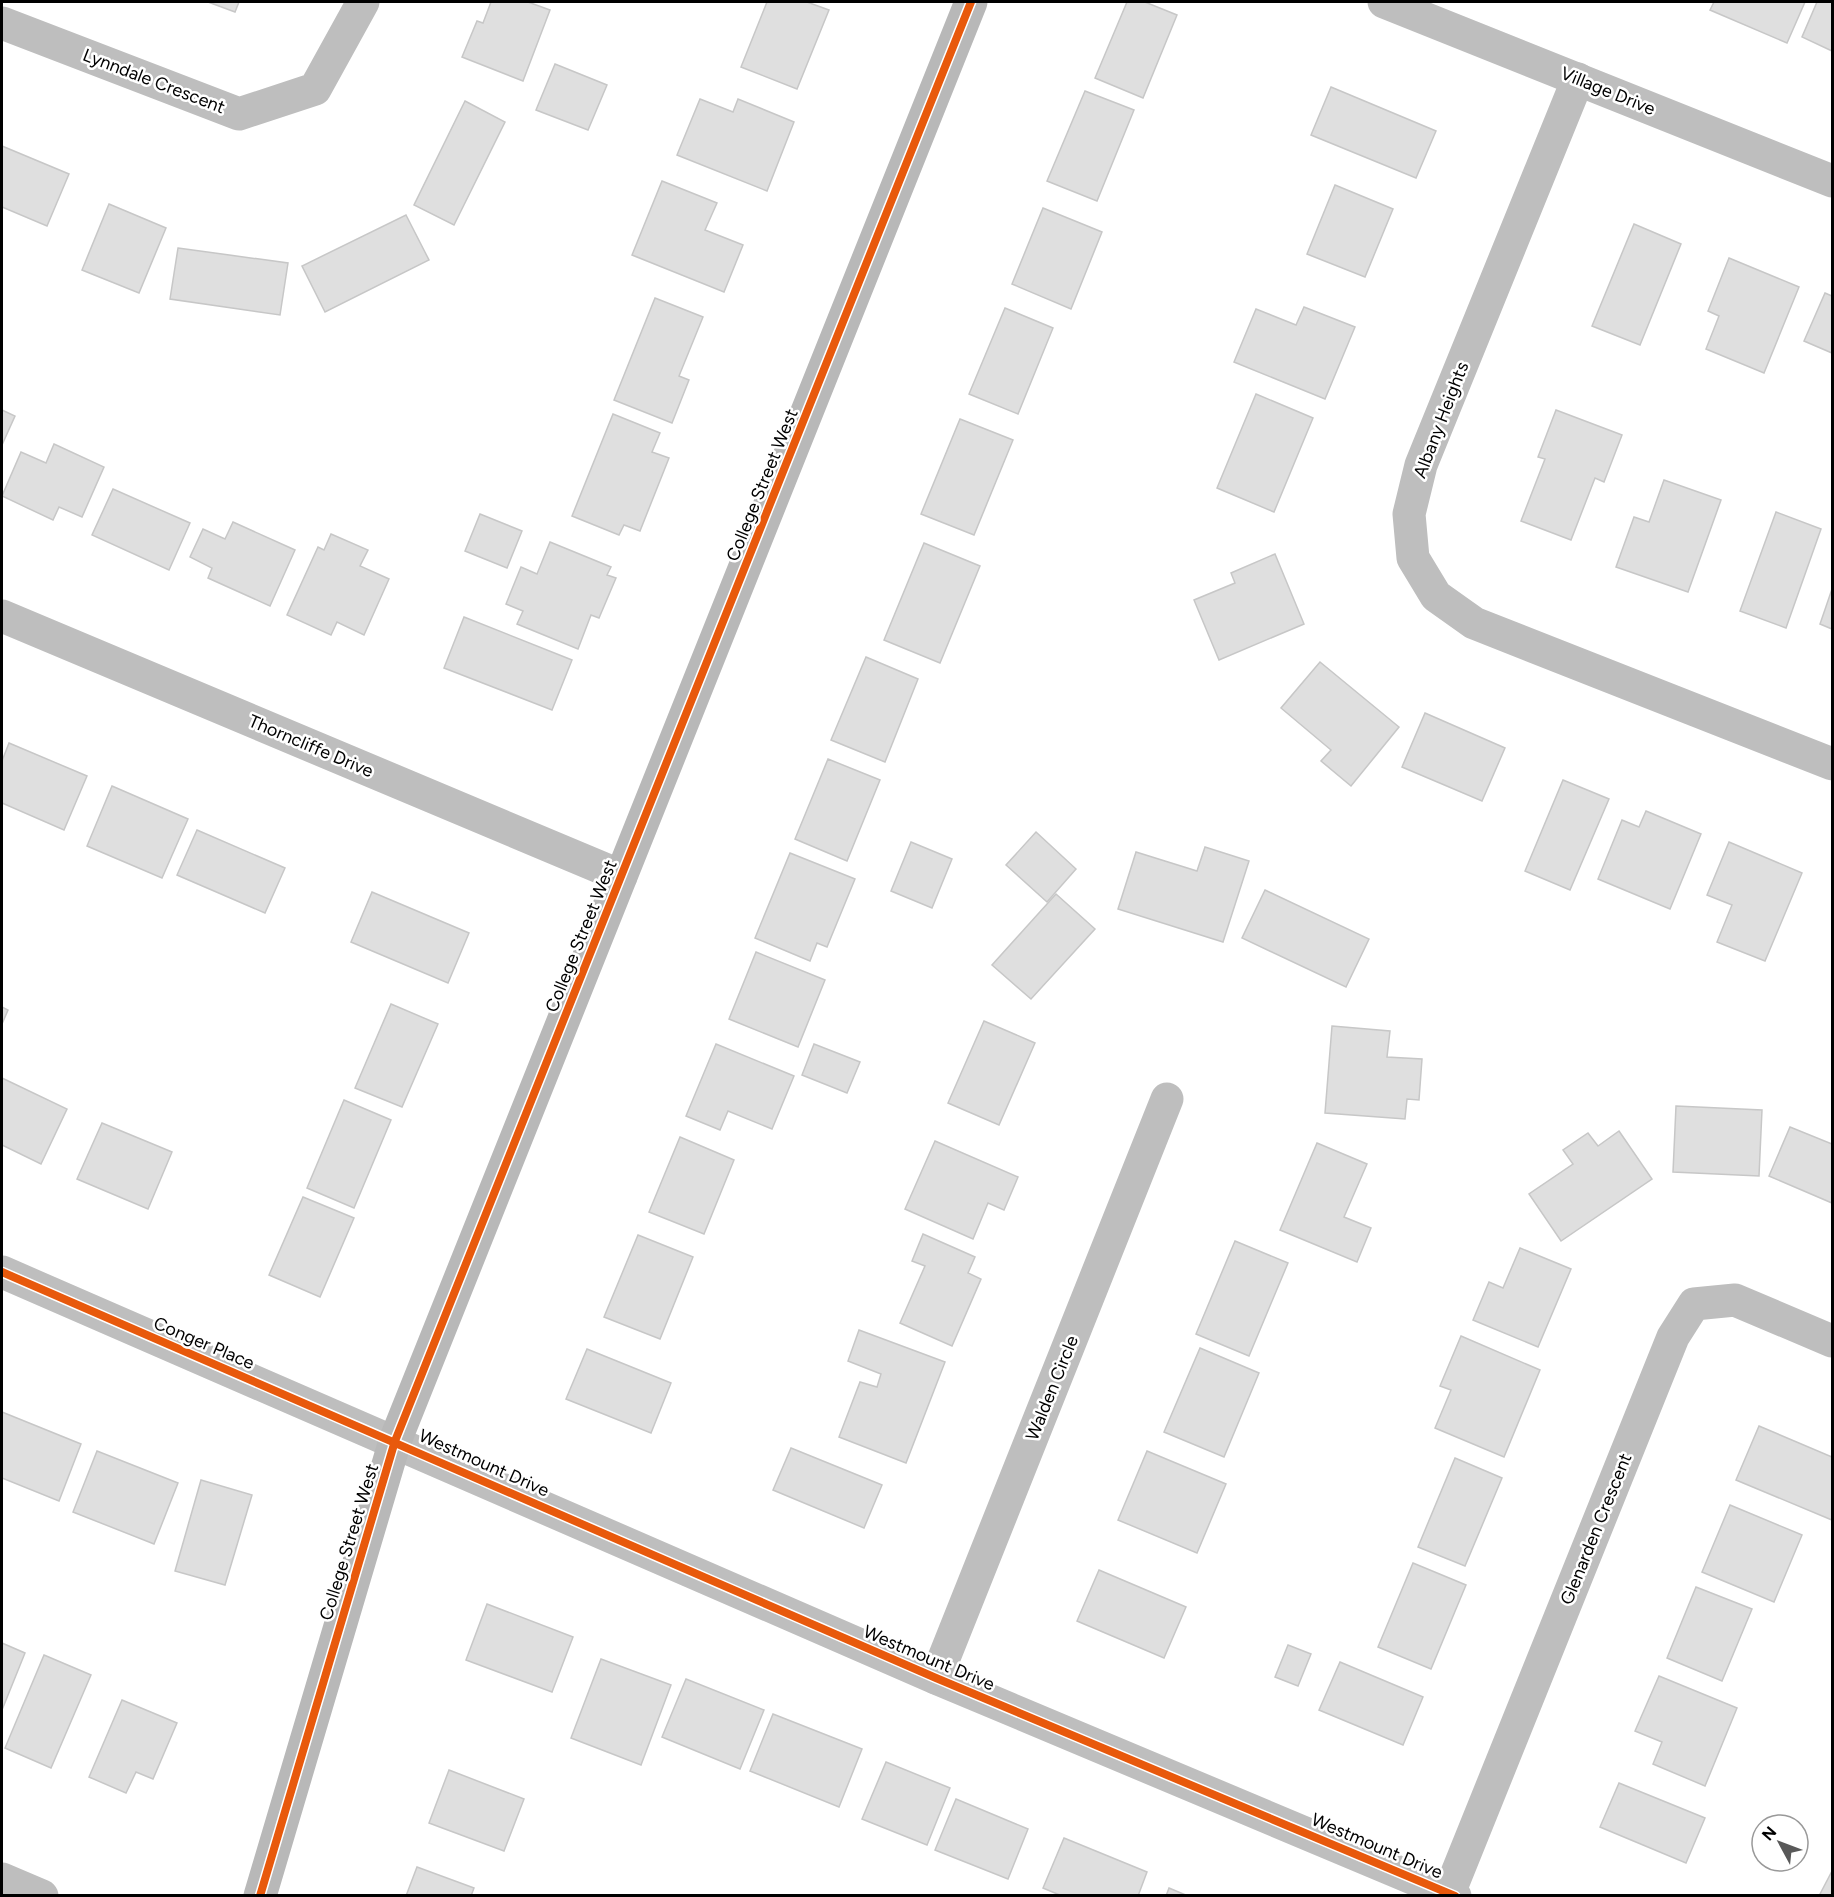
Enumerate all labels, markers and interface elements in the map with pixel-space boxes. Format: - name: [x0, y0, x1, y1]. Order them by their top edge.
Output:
- street label: Lynndale Crescent: [80, 44, 228, 118]
- street label: Village Drive: [1557, 62, 1659, 120]
- street label: Albany Heights: [1409, 359, 1473, 481]
- street label: College Street West: [721, 405, 803, 564]
- street label: Thorncliffe Drive: [245, 710, 377, 782]
- street label: College Street West: [540, 856, 622, 1015]
- street label: Conger Place: [150, 1312, 258, 1374]
- street label: Walden Circle: [1021, 1332, 1083, 1444]
- street label: Westmount Drive: [415, 1424, 553, 1502]
- street label: Glenarden Crescent: [1556, 1450, 1636, 1608]
- street label: College Street West: [315, 1461, 383, 1623]
- street label: Westmount Drive: [860, 1620, 998, 1696]
- street label: Westmount Drive: [1308, 1808, 1446, 1884]
- north arrow: [1750, 1813, 1810, 1873]
- text: N: [1758, 1823, 1780, 1844]

